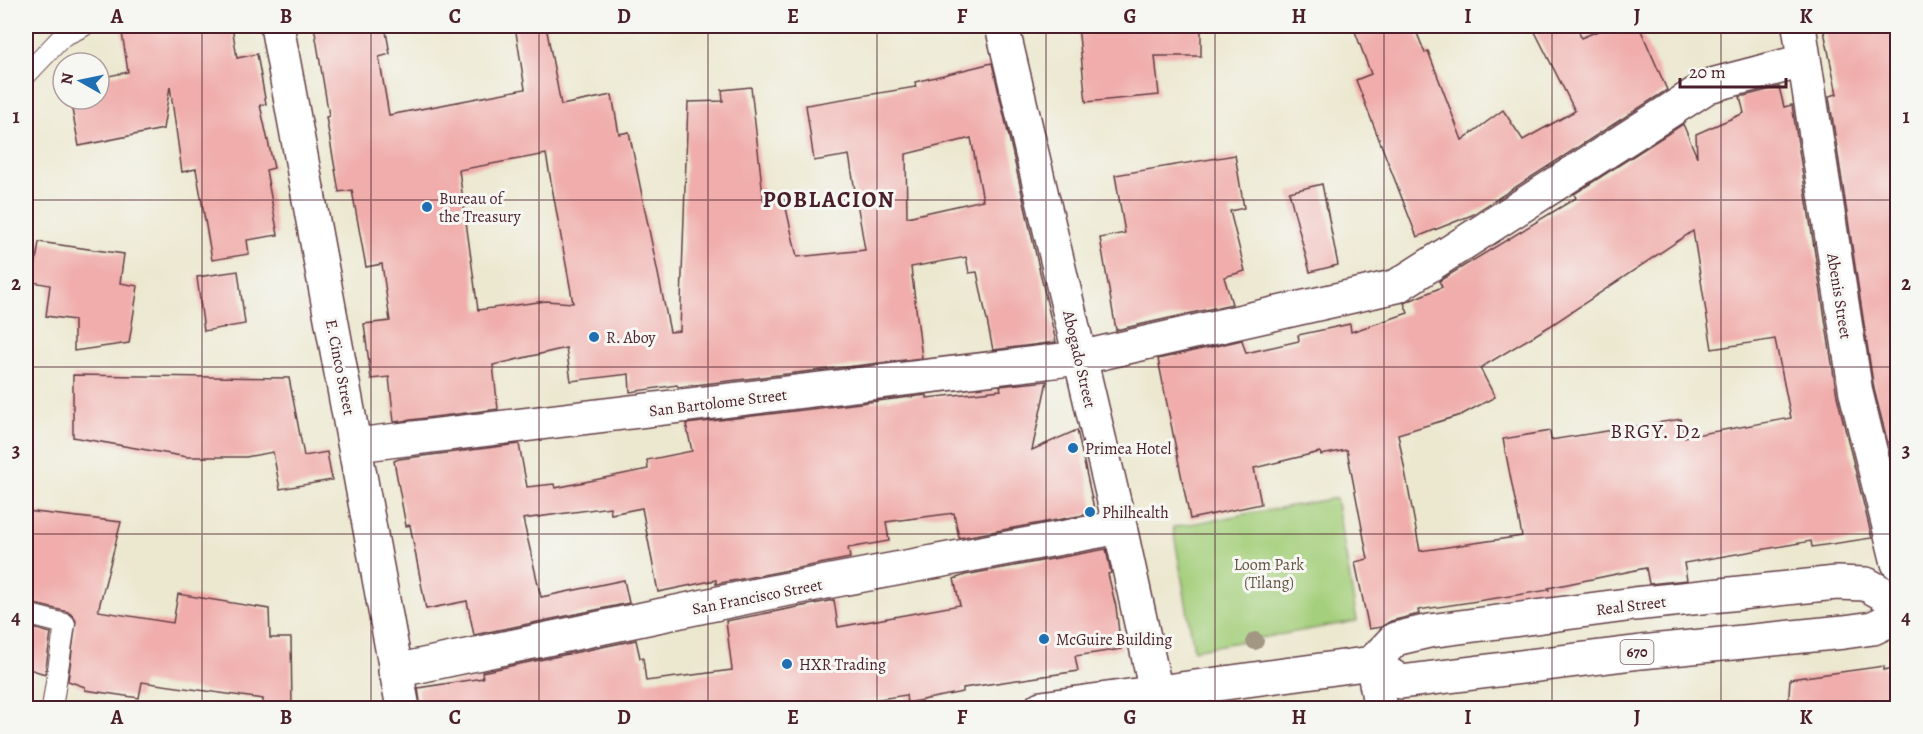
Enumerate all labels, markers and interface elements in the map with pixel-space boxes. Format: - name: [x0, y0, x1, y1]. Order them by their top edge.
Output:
- text: A: [110, 3, 124, 30]
- text: B: [280, 3, 292, 30]
- text: C: [449, 3, 461, 30]
- text: D: [617, 3, 631, 30]
- text: E: [787, 3, 799, 30]
- text: F: [957, 3, 968, 30]
- text: G: [1123, 3, 1137, 30]
- text: H: [1292, 3, 1307, 30]
- text: I: [1464, 3, 1472, 30]
- text: J: [1634, 3, 1641, 30]
- text: K: [1799, 3, 1813, 30]
- north arrow: [51, 51, 111, 111]
- scale bar: [1680, 51, 1786, 89]
- text: 20 m: [1689, 60, 1726, 84]
- text: N: [55, 71, 79, 86]
- text: 1: [12, 103, 20, 130]
- text: 1: [1902, 103, 1910, 130]
- district label: POBLACION: [763, 185, 895, 215]
- place label: Bureau of the Treasury: [439, 188, 521, 228]
- marker: Bureau of the Treasury: [420, 200, 434, 214]
- street label: Abenis Street: [1821, 251, 1857, 341]
- text: 2: [11, 270, 21, 297]
- text: 2: [1901, 270, 1911, 297]
- street label: Abogado Street: [1057, 307, 1101, 410]
- street label: E. Cinco Street: [320, 317, 360, 417]
- place label: R. Aboy: [606, 327, 656, 349]
- marker: R. Aboy: [587, 330, 601, 344]
- street label: San Bartolome Street: [648, 384, 788, 422]
- district label: BRGY. D2: [1610, 418, 1702, 445]
- text: 3: [12, 437, 20, 464]
- text: 3: [1902, 437, 1910, 464]
- place label: Primea Hotel: [1085, 438, 1172, 460]
- marker: Primea Hotel: [1066, 441, 1080, 455]
- place label: Philhealth: [1102, 502, 1169, 524]
- marker: Philhealth: [1083, 505, 1097, 519]
- park label: Loom Park (Tilang): [1234, 554, 1304, 594]
- street label: San Francisco Street: [690, 574, 824, 620]
- street label: Real Street: [1595, 591, 1667, 621]
- text: 4: [11, 604, 21, 631]
- text: 4: [1901, 604, 1911, 631]
- place label: McGuire Building: [1056, 629, 1172, 651]
- marker: McGuire Building: [1037, 632, 1051, 646]
- road number: 670: [1620, 640, 1654, 664]
- place label: HXR Trading: [799, 654, 886, 676]
- marker: HXR Trading: [780, 657, 794, 671]
- text: A: [110, 704, 124, 731]
- text: B: [280, 704, 292, 731]
- text: C: [449, 704, 461, 731]
- text: D: [617, 704, 631, 731]
- text: E: [787, 704, 799, 731]
- text: F: [957, 704, 968, 731]
- text: G: [1123, 704, 1137, 731]
- text: H: [1292, 704, 1307, 731]
- text: I: [1464, 704, 1472, 731]
- text: J: [1634, 704, 1641, 731]
- text: K: [1799, 704, 1813, 731]

